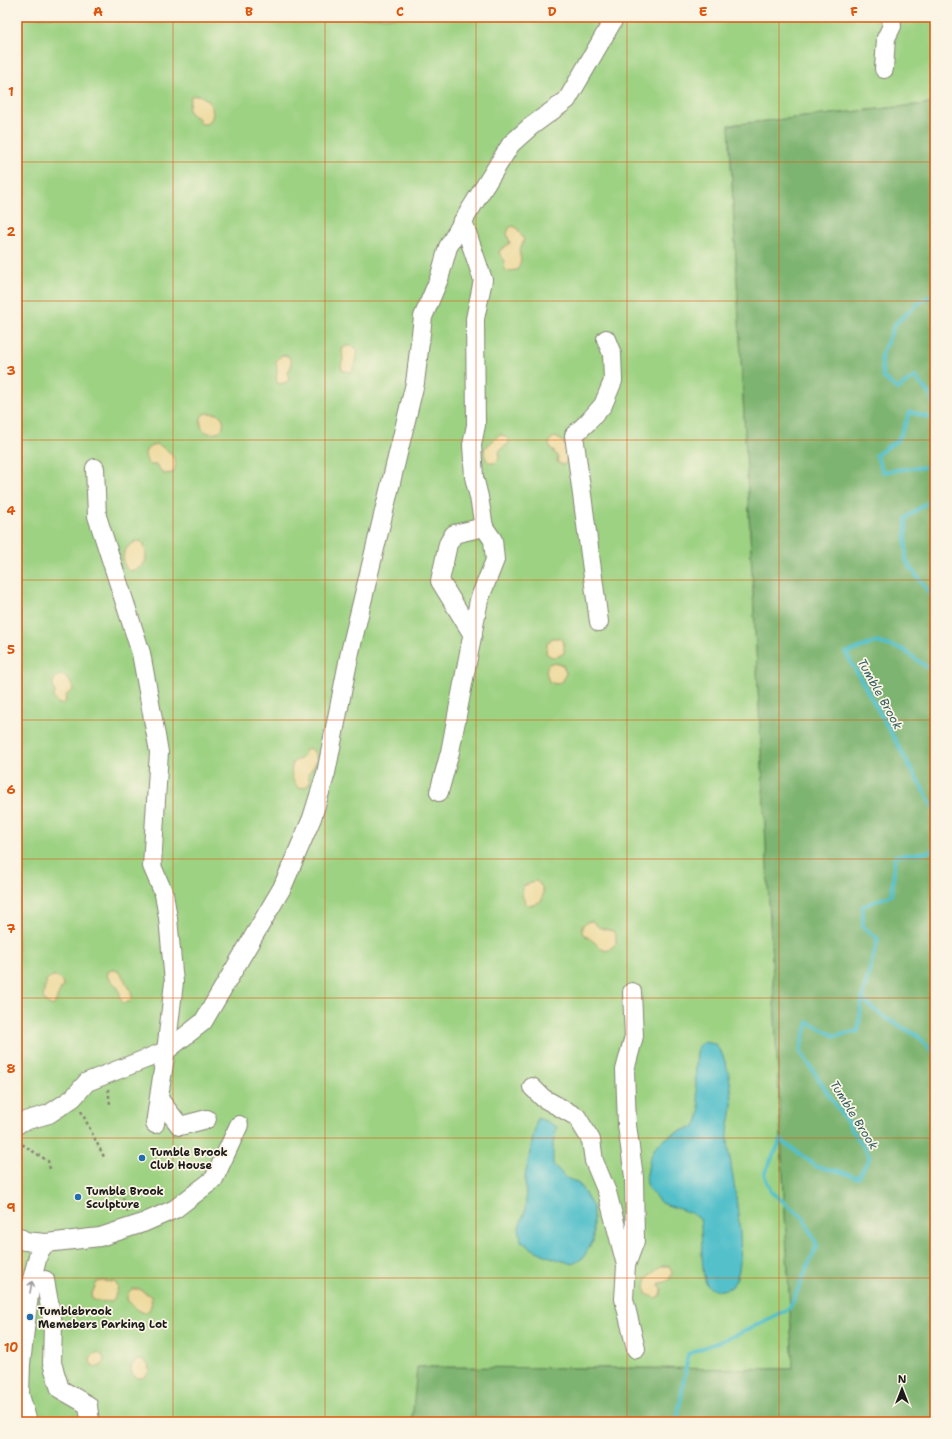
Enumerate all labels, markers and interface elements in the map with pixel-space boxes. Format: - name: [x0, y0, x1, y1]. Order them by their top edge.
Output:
- text: A: [93, 3, 103, 20]
- text: B: [245, 3, 253, 20]
- text: C: [396, 3, 404, 20]
- text: D: [547, 3, 557, 20]
- text: E: [699, 3, 708, 20]
- text: F: [850, 3, 858, 20]
- text: 1: [8, 83, 14, 100]
- text: 2: [6, 223, 16, 240]
- text: 3: [6, 362, 16, 379]
- text: 4: [6, 502, 16, 519]
- text: 5: [7, 641, 15, 658]
- water label: Tumble Brook: [854, 656, 906, 732]
- text: 6: [6, 781, 16, 798]
- text: 7: [6, 920, 16, 937]
- text: 8: [6, 1060, 16, 1077]
- water label: Tumble Brook: [826, 1077, 882, 1153]
- place label: Tumble Brook Club House: [150, 1145, 228, 1173]
- marker: Tumble Brook Club House: [137, 1153, 147, 1163]
- place label: Tumble Brook Sculpture: [86, 1184, 164, 1212]
- marker: Tumble Brook Sculpture: [73, 1192, 83, 1202]
- text: 9: [6, 1199, 16, 1216]
- one-way arrow: [27, 1281, 35, 1294]
- place label: Tumblebrook Memebers Parking Lot: [38, 1304, 168, 1332]
- marker: Tumblebrook Memebers Parking Lot: [25, 1312, 35, 1322]
- text: 10: [4, 1339, 18, 1356]
- north arrow: [882, 1369, 922, 1409]
- text: N: [898, 1372, 907, 1387]

